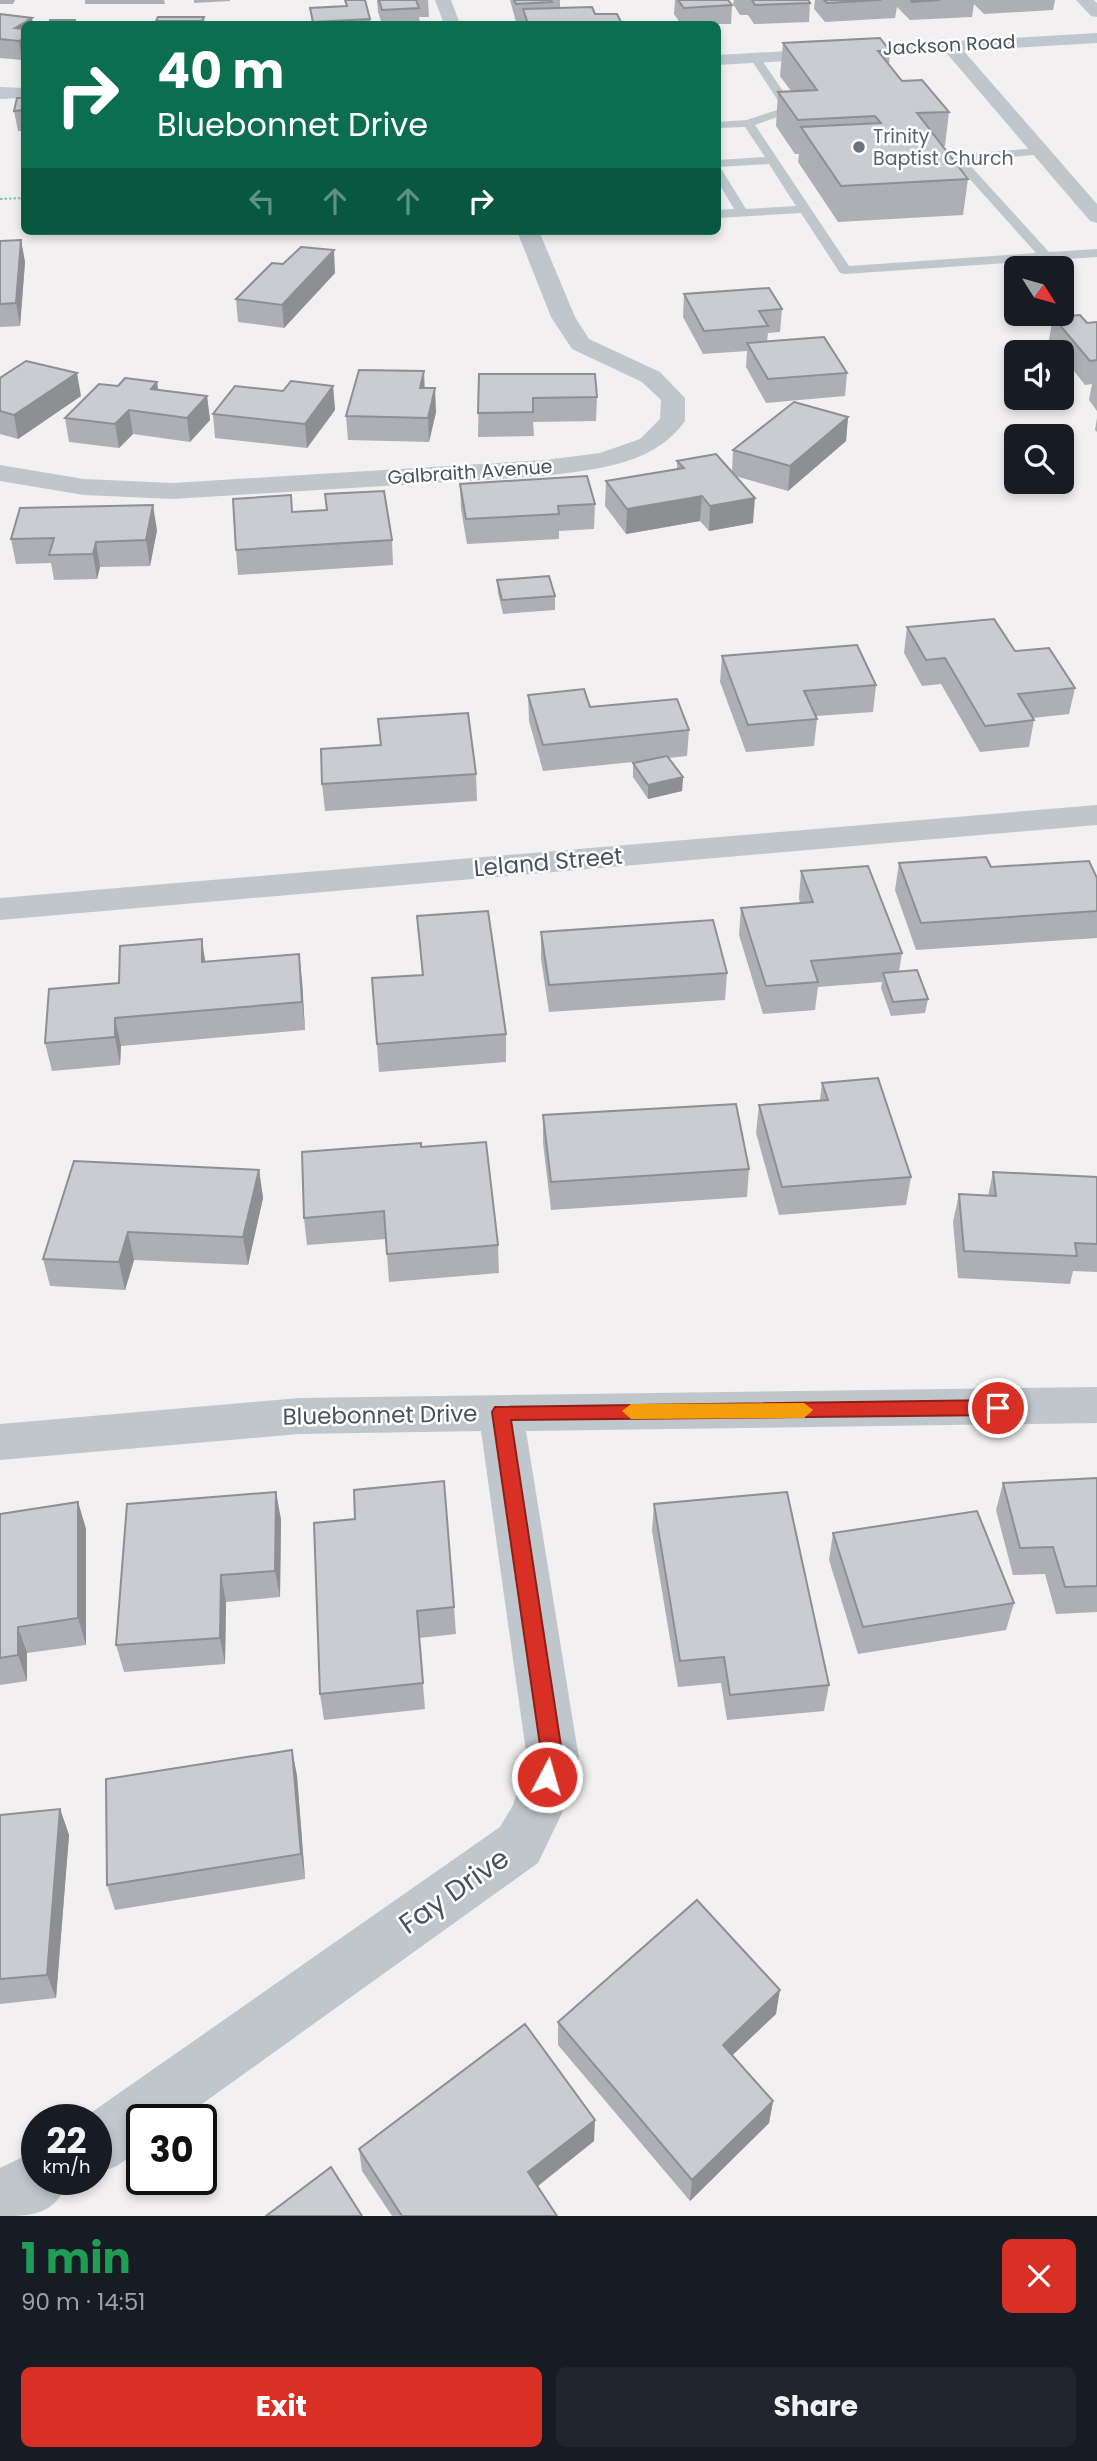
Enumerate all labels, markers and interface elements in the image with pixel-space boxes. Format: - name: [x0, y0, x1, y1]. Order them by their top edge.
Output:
- street label: Jackson Road: [882, 28, 1016, 62]
- text: 40 m: [157, 37, 284, 105]
- icon: right: [42, 49, 133, 140]
- text: Bluebonnet Drive: [157, 102, 428, 147]
- place label: Trinity Baptist Church: [873, 123, 1014, 172]
- marker: Trinity Baptist Church: [851, 139, 867, 155]
- icon: left: [243, 182, 281, 220]
- icon: ahead: [316, 182, 354, 220]
- icon: ahead: [389, 182, 427, 220]
- icon: right: [462, 182, 500, 220]
- north arrow: [1004, 256, 1074, 326]
- map controls: [1004, 256, 1074, 494]
- button: sound: [1004, 340, 1074, 410]
- button: search: [1004, 424, 1074, 494]
- street label: Galbraith Avenue: [387, 453, 553, 491]
- street label: Leland Street: [472, 840, 624, 884]
- pin: [968, 1378, 1028, 1438]
- icon: arrive: [979, 1389, 1017, 1427]
- street label: Bluebonnet Drive: [282, 1397, 478, 1433]
- position arrow: [510, 1740, 584, 1814]
- street label: Fay Drive: [391, 1839, 517, 1943]
- speed limit sign: 30: [126, 2104, 217, 2195]
- text: 22: [47, 2116, 86, 2165]
- text: km/h: [43, 2154, 90, 2179]
- text: 1 min: [21, 2229, 131, 2288]
- button: close: [1002, 2239, 1076, 2313]
- text: 90 m · 14:51: [21, 2286, 145, 2318]
- button: Exit: [21, 2367, 542, 2447]
- button: Share: [556, 2367, 1076, 2447]

